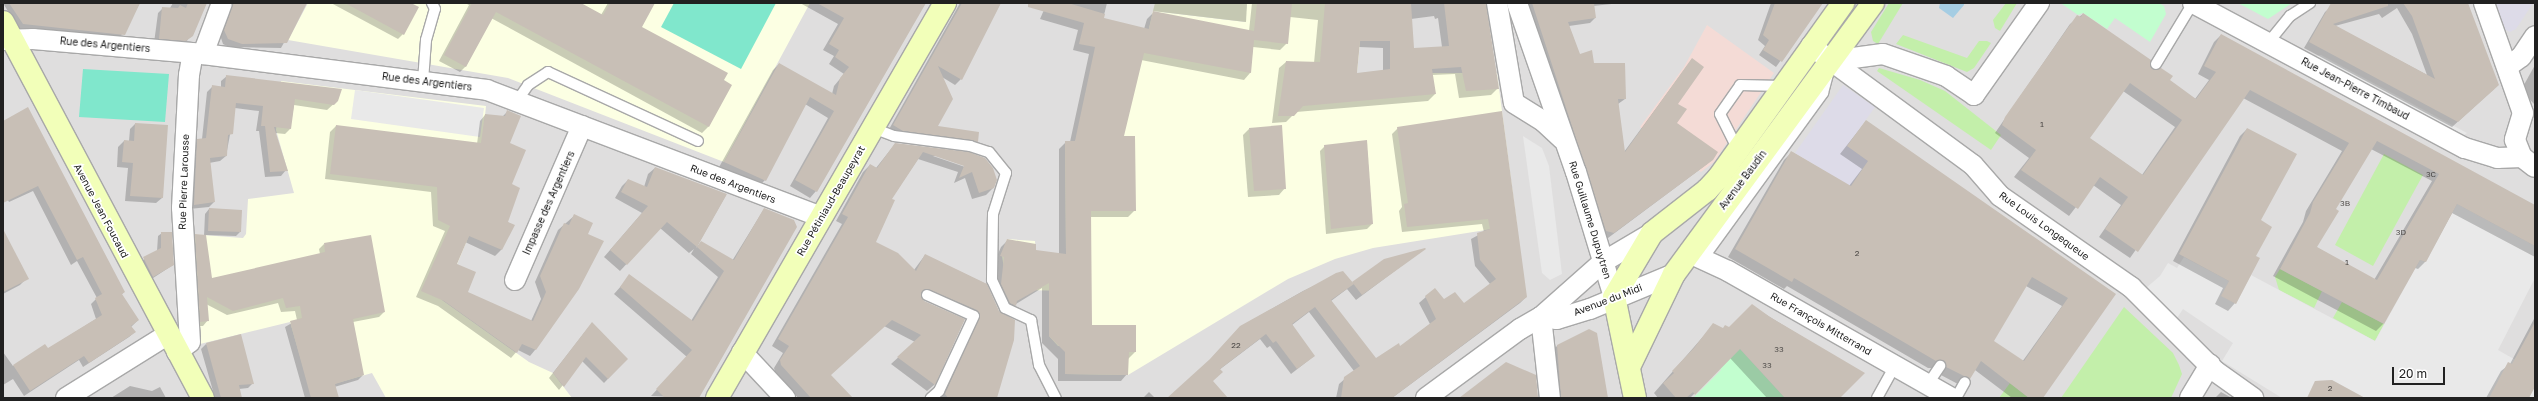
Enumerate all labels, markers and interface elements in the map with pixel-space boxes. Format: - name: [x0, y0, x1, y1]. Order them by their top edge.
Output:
- street label: Rue des Argentiers: [59, 35, 151, 55]
- street label: Rue Jean-Pierre Timbaud: [2299, 55, 2411, 123]
- street label: Rue des Argentiers: [381, 71, 473, 93]
- house number: 1: [2040, 120, 2044, 130]
- street label: Rue Pierre Larousse: [176, 134, 192, 230]
- street label: Rue Pétiniaud-Beaupeyrat: [794, 144, 868, 258]
- street label: Avenue Baudin: [1717, 148, 1769, 212]
- street label: Impasse des Argentiers: [521, 149, 577, 257]
- street label: Rue Guillaume Dupuytren: [1566, 159, 1614, 281]
- street label: Avenue Jean Foucaud: [71, 162, 131, 260]
- street label: Rue des Argentiers: [688, 162, 778, 206]
- house number: 3C: [2426, 170, 2436, 180]
- street label: Rue Louis Longequeue: [1997, 189, 2091, 263]
- house number: 3B: [2340, 199, 2350, 209]
- house number: 3D: [2396, 228, 2406, 238]
- house number: 2: [1855, 249, 1859, 259]
- house number: 1: [2345, 258, 2349, 268]
- street label: Avenue du Midi: [1572, 281, 1644, 319]
- street label: Rue François Mitterrand: [1768, 290, 1874, 358]
- house number: 22: [1231, 341, 1241, 351]
- house number: 33: [1774, 345, 1784, 355]
- scale bar: [2394, 359, 2447, 385]
- house number: 33: [1762, 361, 1772, 371]
- text: 20 m: [2399, 366, 2427, 381]
- house number: 2: [2328, 384, 2332, 394]

